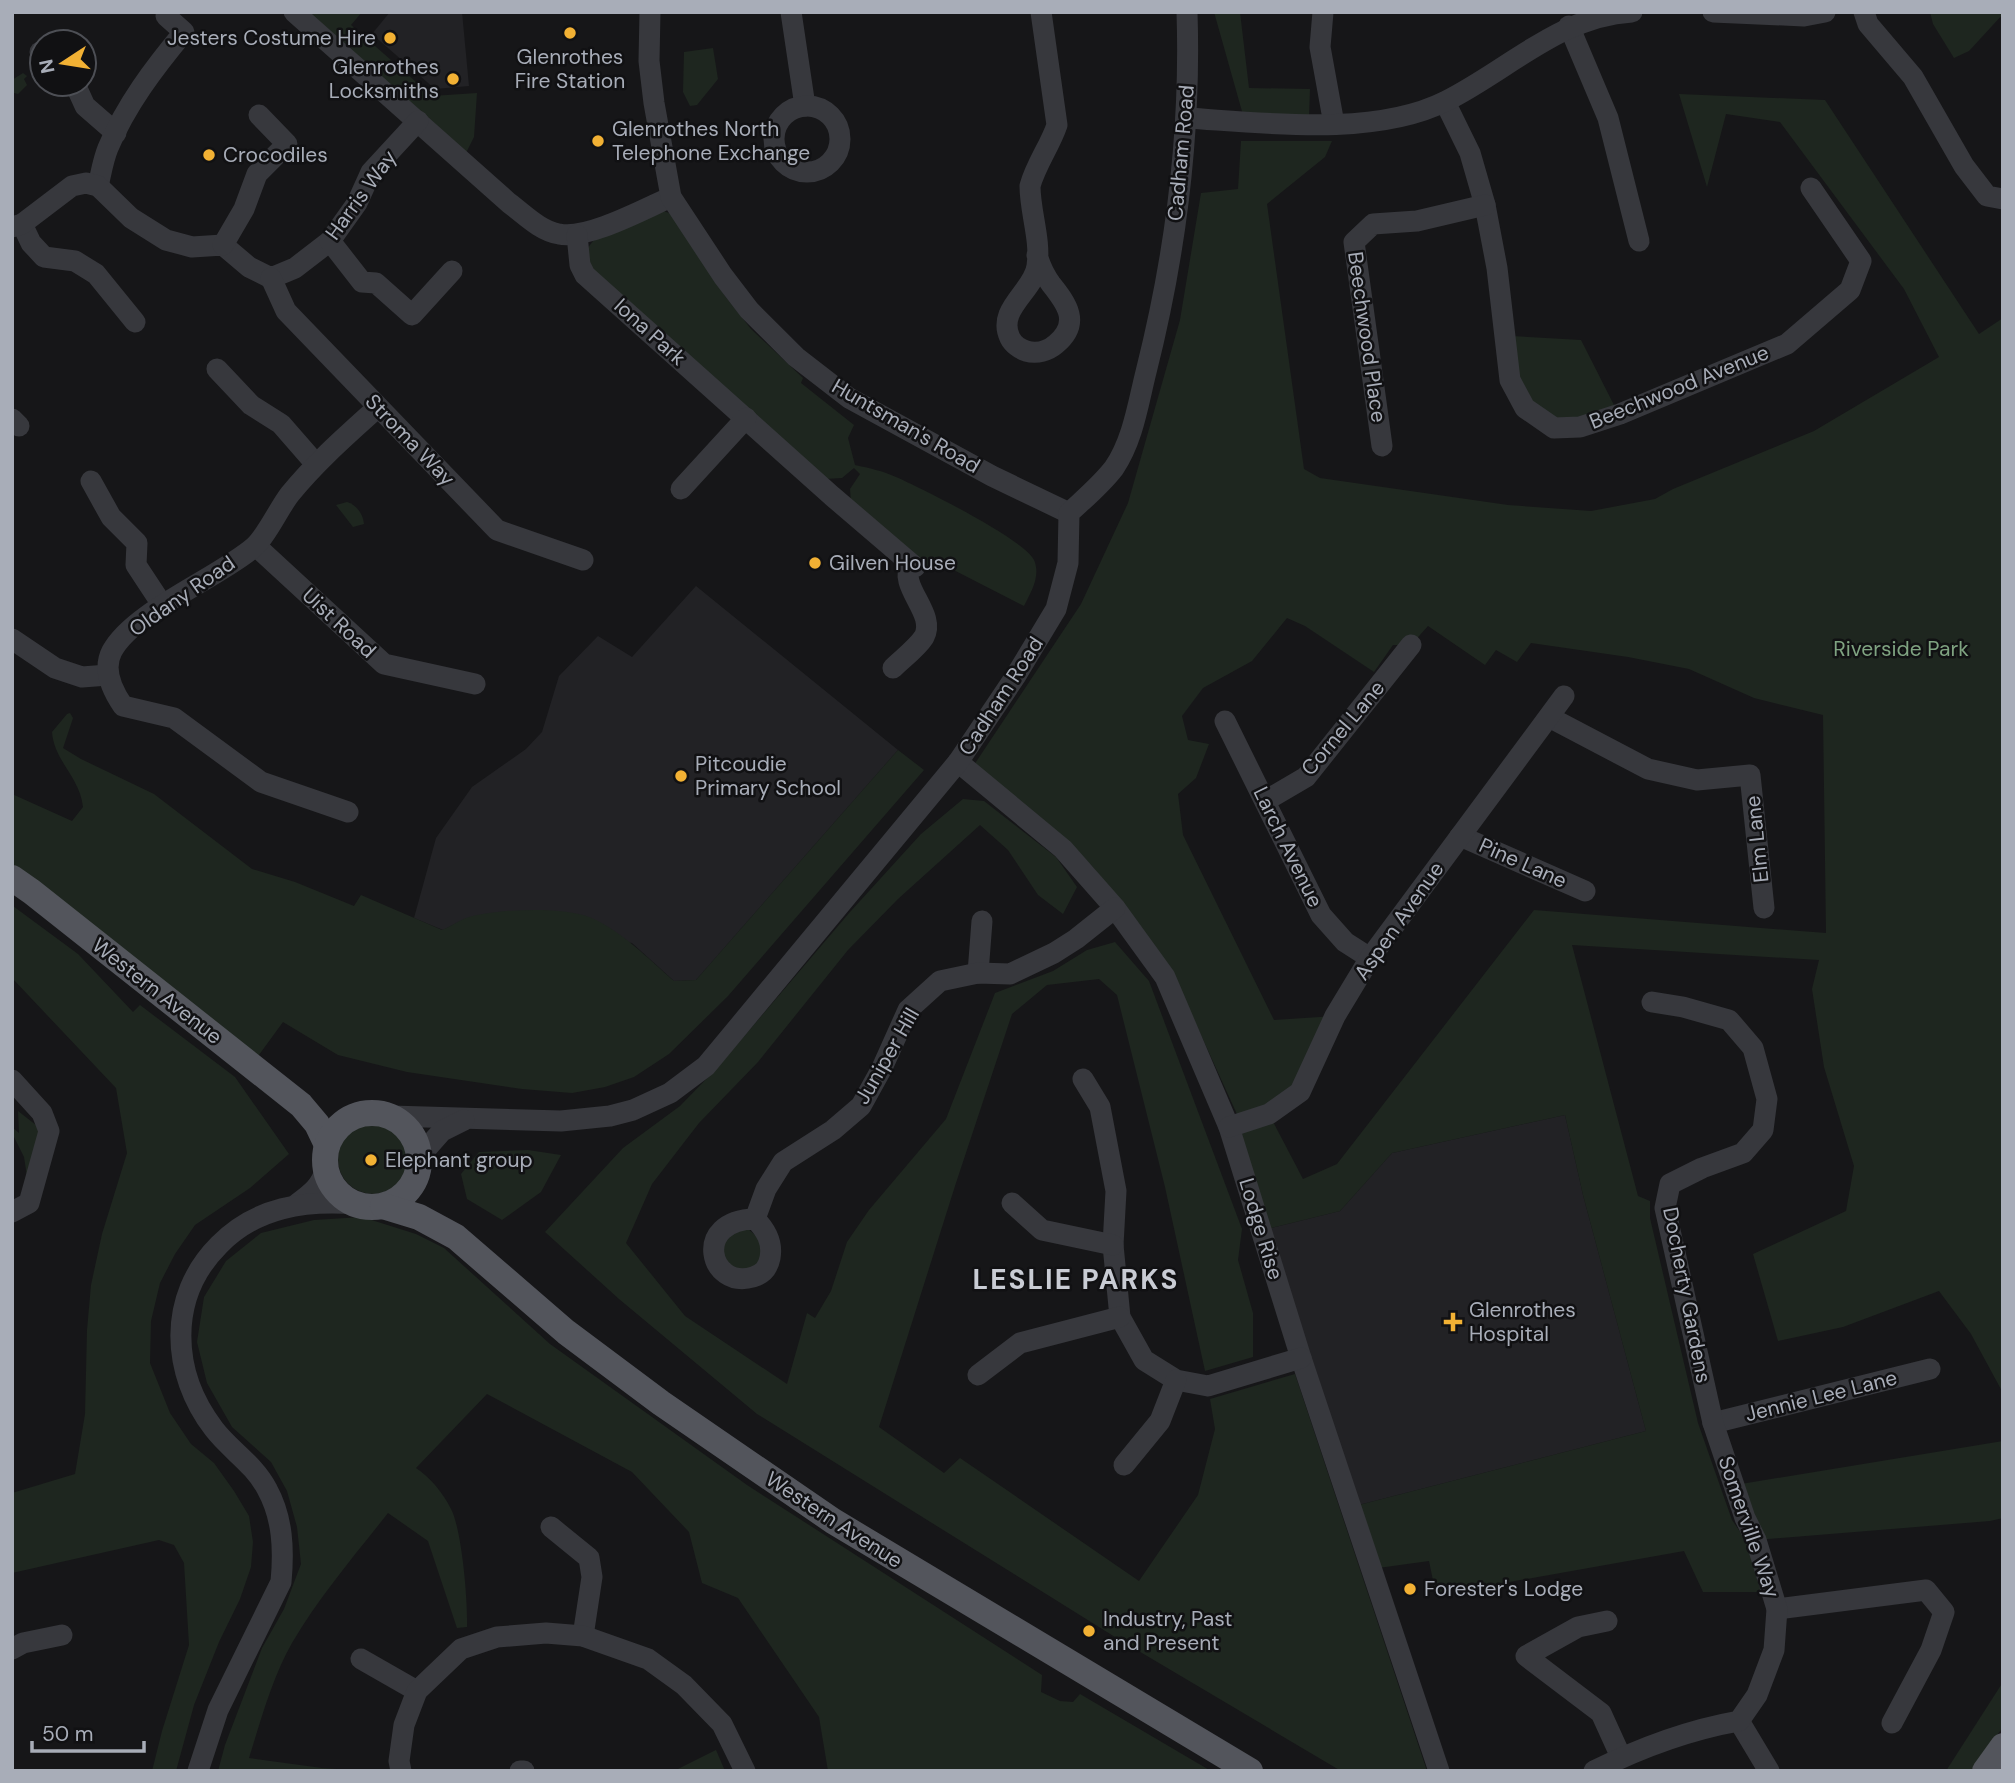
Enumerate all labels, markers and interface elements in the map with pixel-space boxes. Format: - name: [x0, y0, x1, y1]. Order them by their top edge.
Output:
- place label: Jesters Costume Hire: [167, 24, 376, 52]
- marker: Glenrothes Fire Station: [562, 25, 578, 41]
- north arrow: [28, 28, 98, 98]
- marker: Jesters Costume Hire: [382, 30, 398, 46]
- place label: Glenrothes Fire Station: [515, 43, 625, 95]
- place label: Glenrothes Locksmiths: [329, 53, 439, 105]
- text: N: [33, 57, 61, 76]
- marker: Glenrothes Locksmiths: [445, 71, 461, 87]
- street label: Cadham Road: [1161, 84, 1201, 222]
- place label: Glenrothes North Telephone Exchange: [612, 115, 810, 167]
- marker: Glenrothes North Telephone Exchange: [590, 133, 606, 149]
- place label: Crocodiles: [223, 141, 328, 169]
- street label: Harris Way: [319, 144, 403, 246]
- marker: Crocodiles: [201, 147, 217, 163]
- street label: Beechwood Place: [1341, 250, 1393, 424]
- street label: Iona Park: [608, 292, 692, 372]
- street label: Beechwood Avenue: [1585, 338, 1773, 436]
- street label: Huntsman's Road: [827, 372, 985, 480]
- street label: Stroma Way: [359, 388, 461, 492]
- street label: Oldany Road: [123, 549, 241, 643]
- place label: Gilven House: [829, 549, 956, 577]
- marker: Gilven House: [807, 555, 823, 571]
- street label: Uist Road: [296, 582, 382, 664]
- street label: Cadham Road: [952, 631, 1050, 761]
- park label: Riverside Park: [1833, 635, 1969, 663]
- street label: Cornel Lane: [1295, 675, 1391, 781]
- place label: Pitcoudie Primary School: [695, 750, 841, 802]
- marker: Pitcoudie Primary School: [673, 768, 689, 784]
- street label: Larch Avenue: [1247, 782, 1329, 912]
- street label: Elm Lane: [1739, 794, 1775, 884]
- street label: Pine Lane: [1475, 831, 1571, 895]
- street label: Aspen Avenue: [1348, 856, 1450, 986]
- street label: Western Avenue: [86, 931, 228, 1051]
- street label: Juniper Hill: [848, 1003, 926, 1109]
- place label: Elephant group: [385, 1146, 533, 1174]
- marker: Elephant group: [363, 1152, 379, 1168]
- street label: Lodge Rise: [1232, 1175, 1290, 1283]
- street label: Docherty Gardens: [1656, 1205, 1718, 1385]
- district label: LESLIE PARKS: [973, 1261, 1179, 1298]
- place label: Glenrothes Hospital: [1469, 1296, 1576, 1348]
- marker: Glenrothes Hospital: [1443, 1312, 1463, 1332]
- street label: Jennie Lee Lane: [1742, 1364, 1900, 1428]
- street label: Somerville Way: [1712, 1452, 1786, 1602]
- street label: Western Avenue: [760, 1465, 908, 1575]
- place label: Forester's Lodge: [1424, 1575, 1583, 1603]
- marker: Forester's Lodge: [1402, 1581, 1418, 1597]
- place label: Industry, Past and Present: [1103, 1605, 1233, 1657]
- marker: Industry, Past and Present: [1081, 1623, 1097, 1639]
- scale bar: [32, 1710, 144, 1754]
- text: 50 m: [42, 1720, 93, 1748]

